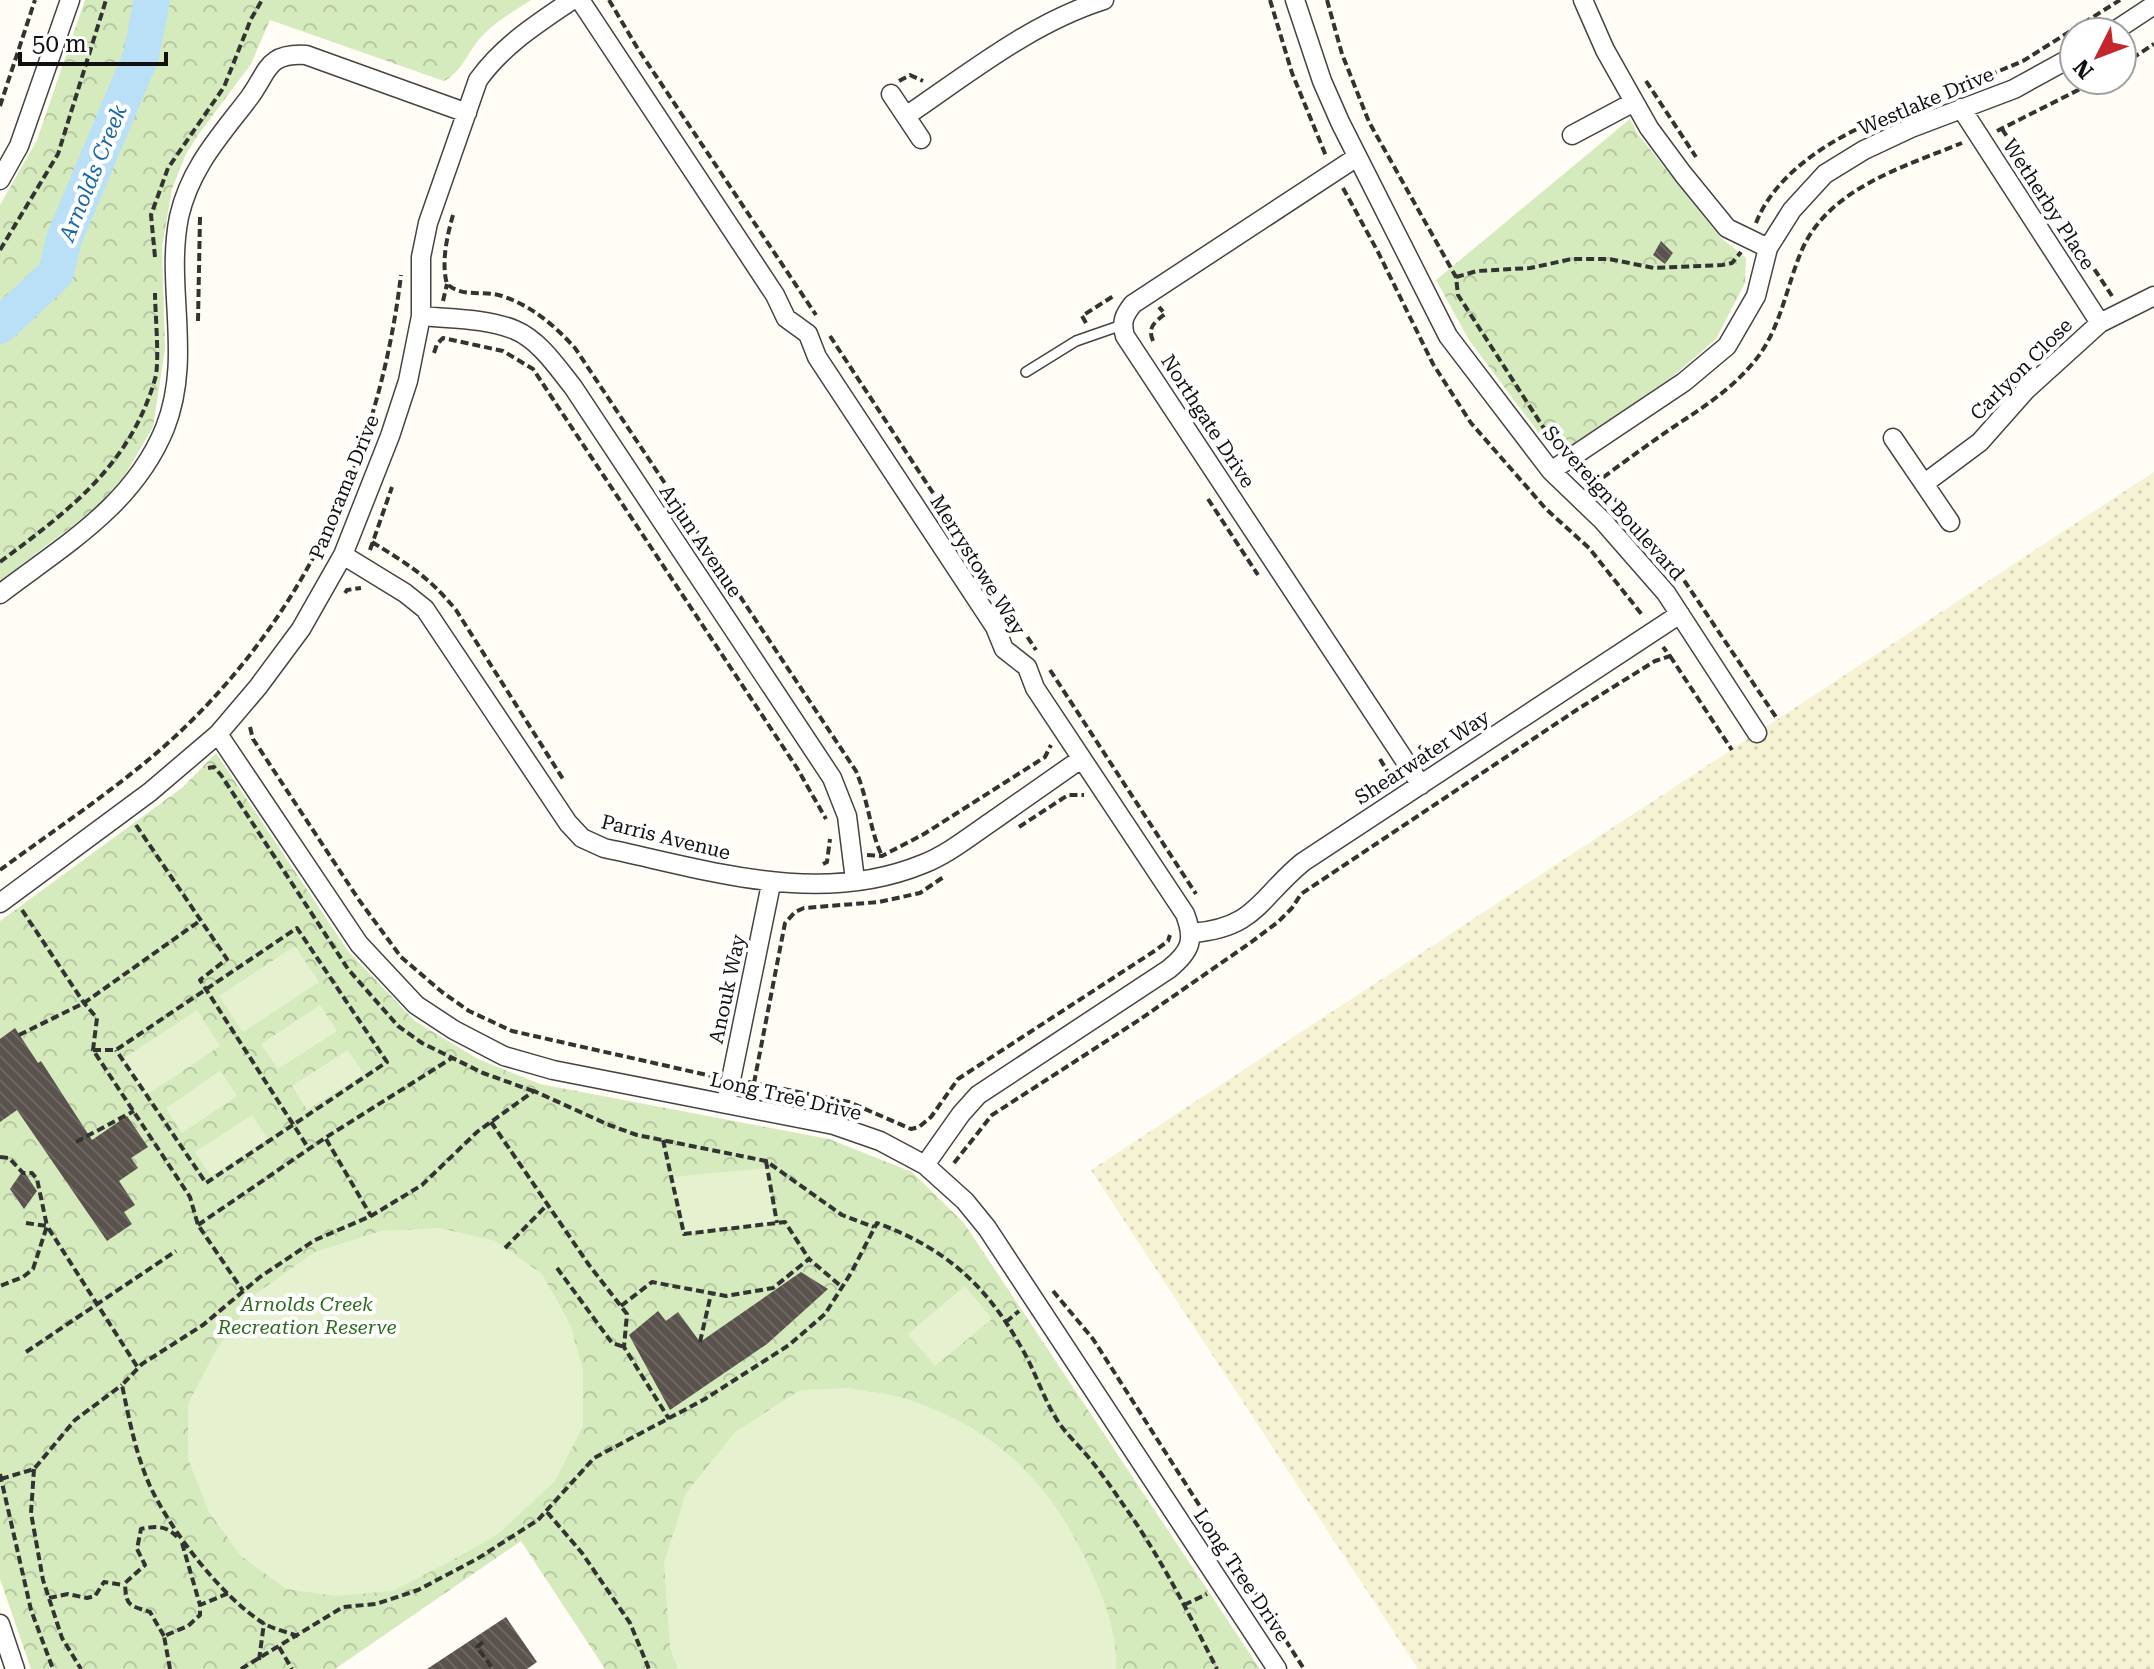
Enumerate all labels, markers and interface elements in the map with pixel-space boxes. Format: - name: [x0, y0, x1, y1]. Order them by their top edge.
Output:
- scale bar: [20, 16, 166, 66]
- north arrow: [2058, 16, 2138, 96]
- text: 50 m: [32, 30, 87, 58]
- text: N: [2069, 54, 2098, 84]
- street label: Westlake Drive: [1855, 62, 1997, 140]
- water label: Arnolds Creek: [53, 101, 132, 247]
- street label: Wetherby Place: [1998, 134, 2100, 274]
- street label: Carlyon Close: [1965, 313, 2077, 425]
- street label: Northgate Drive: [1156, 350, 1260, 492]
- street label: Panorama Drive: [304, 411, 384, 563]
- street label: Sovereign Boulevard: [1538, 421, 1690, 585]
- street label: Arjun Avenue: [655, 480, 747, 602]
- street label: Merrystowe Way: [925, 490, 1031, 640]
- street label: Shearwater Way: [1350, 704, 1494, 809]
- street label: Parris Avenue: [599, 809, 733, 865]
- street label: Anouk Way: [704, 932, 750, 1046]
- street label: Long Tree Drive: [708, 1067, 864, 1125]
- park label: Arnolds Creek Recreation Reserve: [216, 1292, 397, 1339]
- street label: Long Tree Drive: [1189, 1504, 1295, 1646]

